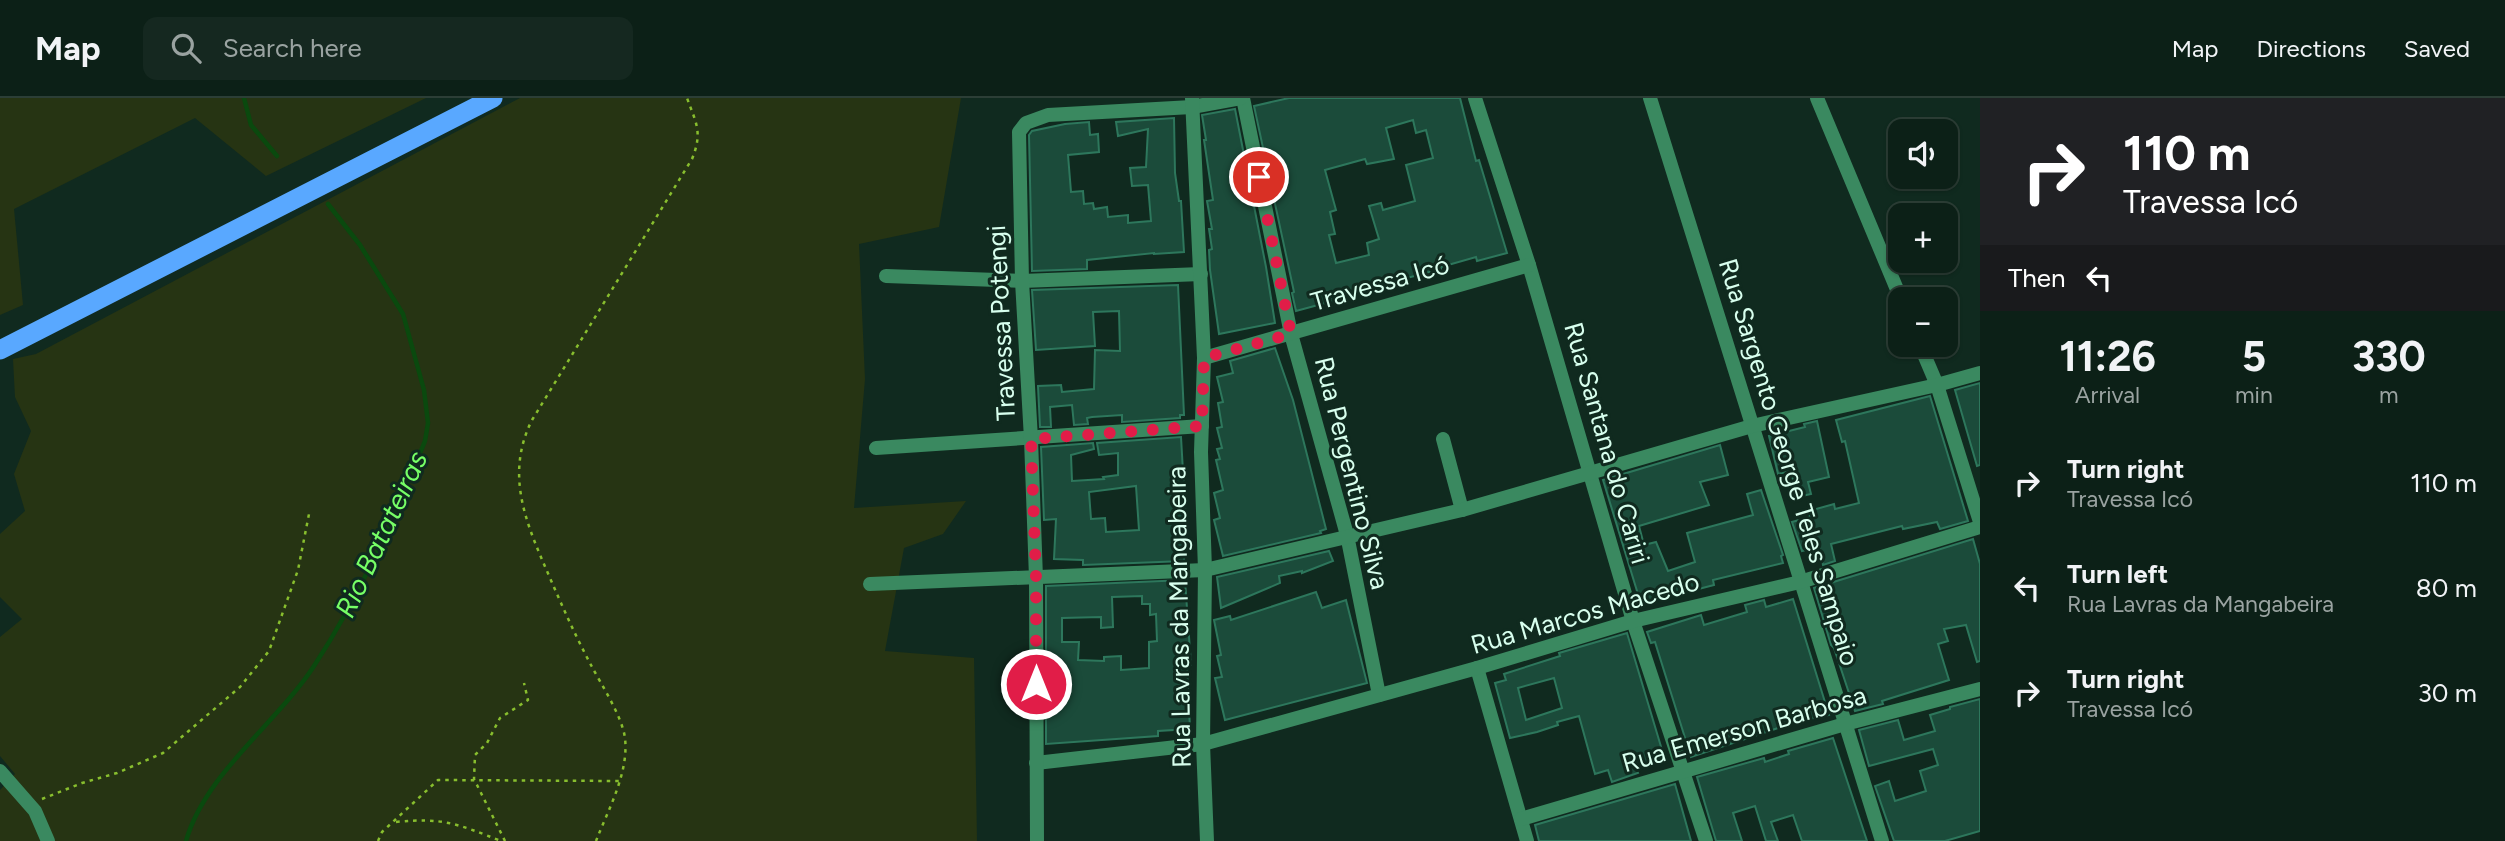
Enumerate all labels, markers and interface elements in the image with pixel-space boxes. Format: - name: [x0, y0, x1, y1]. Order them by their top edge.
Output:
- search box: [143, 17, 633, 80]
- text: Map: [35, 29, 101, 68]
- icon: search: [167, 29, 205, 67]
- text: Search here: [223, 32, 362, 64]
- text: Map: [2172, 34, 2218, 63]
- text: Directions: [2256, 34, 2366, 63]
- text: Saved: [2404, 34, 2470, 63]
- map controls: [1888, 119, 1958, 357]
- button: sound: [1888, 119, 1958, 189]
- text: 110 m: [2123, 123, 2251, 182]
- icon: right: [2008, 126, 2099, 217]
- pin: [1229, 147, 1289, 207]
- icon: arrive: [1240, 158, 1278, 196]
- text: Travessa Icó: [2123, 183, 2298, 221]
- button: +: [1888, 203, 1958, 273]
- street label: Travessa Potengi: [980, 224, 1022, 422]
- street label: Travessa Icó: [1307, 248, 1453, 318]
- street label: Rua Sargento George Teles Sampaio: [1712, 255, 1866, 669]
- icon: left: [2080, 259, 2118, 297]
- text: Then: [2008, 262, 2066, 294]
- button: −: [1888, 287, 1958, 357]
- street label: Rua Santana do Cariri: [1557, 319, 1657, 567]
- text: 11:26: [2059, 331, 2156, 382]
- text: 5: [2242, 331, 2266, 382]
- text: 330: [2352, 331, 2426, 382]
- street label: Rua Pergentino Silva: [1308, 354, 1396, 592]
- text: Arrival: [2075, 381, 2140, 409]
- text: min: [2235, 381, 2273, 409]
- text: m: [2379, 381, 2399, 409]
- water label: Rio Batateiras: [328, 445, 434, 623]
- text: Turn right: [2067, 453, 2184, 485]
- icon: right: [2008, 464, 2046, 502]
- street label: Rua Lavras da Mangabeira: [1160, 466, 1198, 768]
- text: 110 m: [2410, 467, 2477, 499]
- text: Travessa Icó: [2067, 485, 2193, 513]
- text: Turn left: [2067, 558, 2168, 590]
- street label: Rua Marcos Macedo: [1467, 565, 1703, 661]
- icon: left: [2008, 569, 2046, 607]
- text: 80 m: [2416, 572, 2477, 604]
- text: Rua Lavras da Mangabeira: [2067, 590, 2334, 618]
- position arrow: [999, 647, 1073, 721]
- text: Turn right: [2067, 663, 2184, 695]
- icon: right: [2008, 674, 2046, 712]
- text: 30 m: [2418, 677, 2477, 709]
- street label: Rua Emerson Barbosa: [1618, 679, 1870, 779]
- text: Travessa Icó: [2067, 695, 2193, 723]

